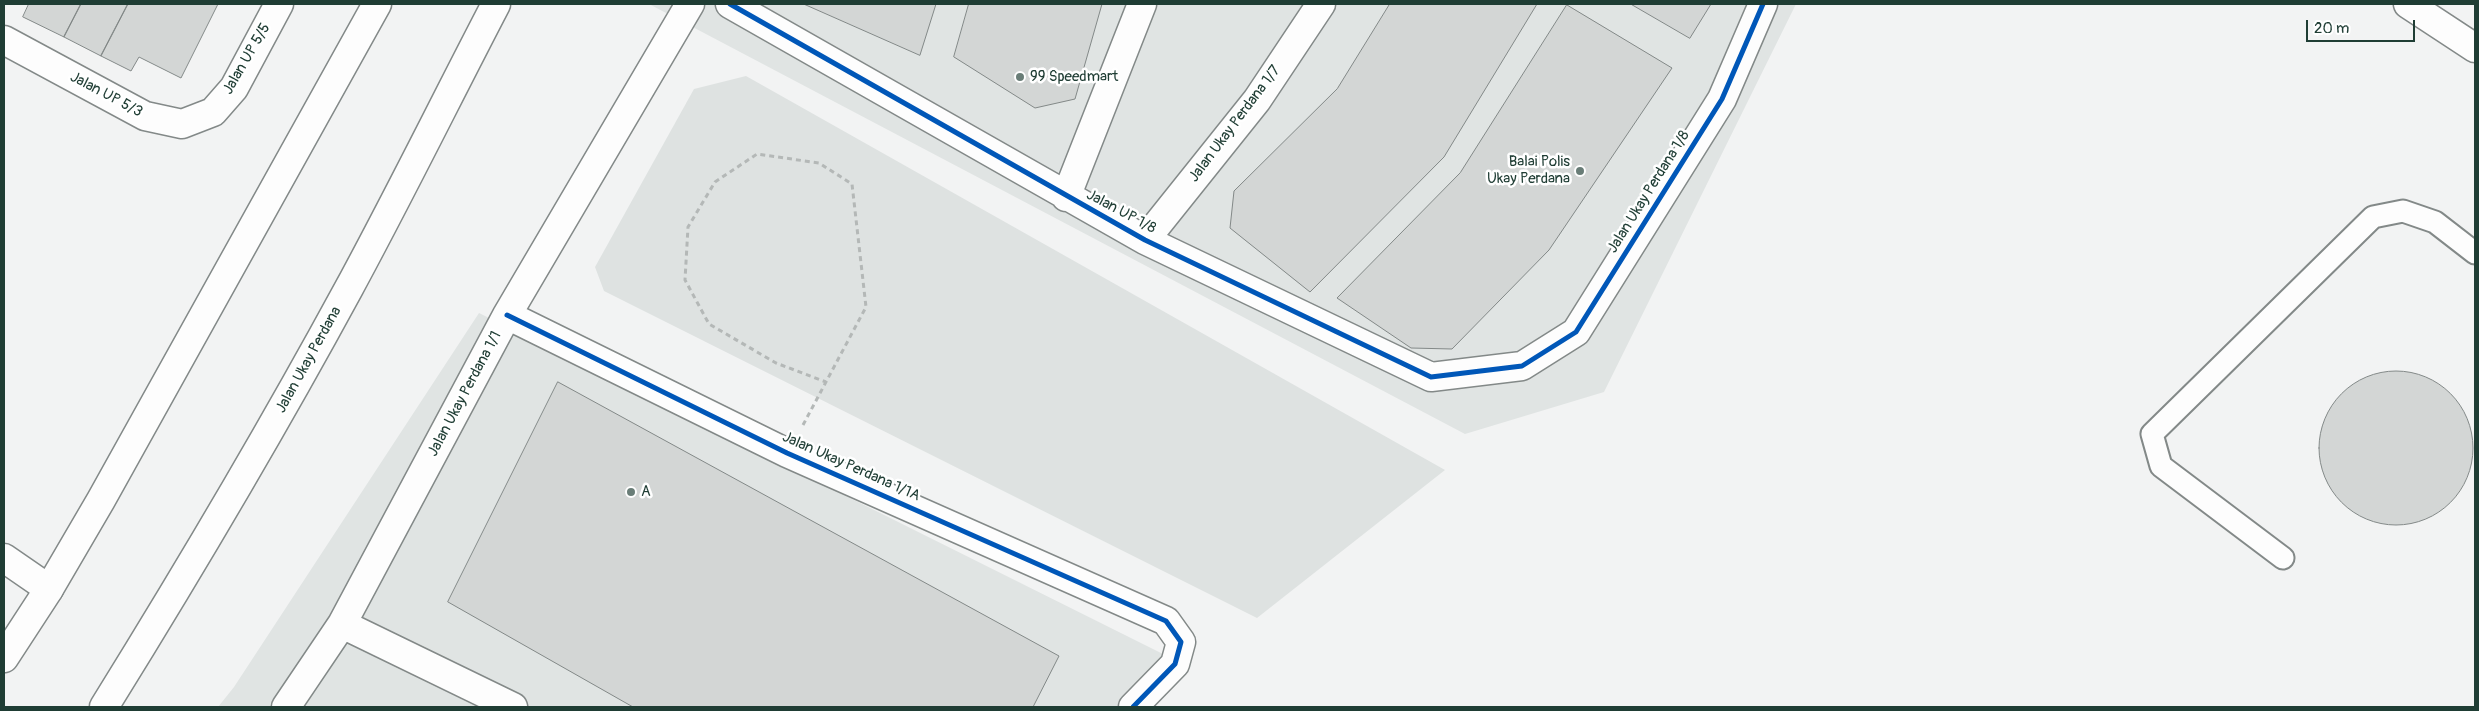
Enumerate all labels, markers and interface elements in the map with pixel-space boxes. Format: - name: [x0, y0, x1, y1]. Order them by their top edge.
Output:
- scale bar: [2309, 10, 2418, 42]
- text: 20 m: [2314, 19, 2349, 38]
- street label: Jalan UP 5/5: [219, 20, 275, 98]
- street label: Jalan Ukay Perdana 1/7: [1185, 62, 1285, 186]
- street label: Jalan UP 5/3: [67, 68, 145, 122]
- place label: 99 Speedmart: [1030, 68, 1118, 86]
- marker: 99 Speedmart: [1014, 71, 1026, 83]
- street label: Jalan Ukay Perdana 1/8: [1604, 127, 1694, 257]
- place label: Balai Polis Ukay Perdana: [1487, 153, 1570, 188]
- marker: Balai Polis Ukay Perdana: [1574, 165, 1586, 177]
- street label: Jalan UP 1/8: [1083, 186, 1159, 238]
- street label: Jalan Ukay Perdana: [272, 304, 346, 416]
- street label: Jalan Ukay Perdana 1/1: [424, 328, 506, 460]
- street label: Jalan Ukay Perdana 1/1A: [779, 428, 923, 506]
- place label: A: [641, 483, 651, 501]
- marker: A: [625, 486, 637, 498]

